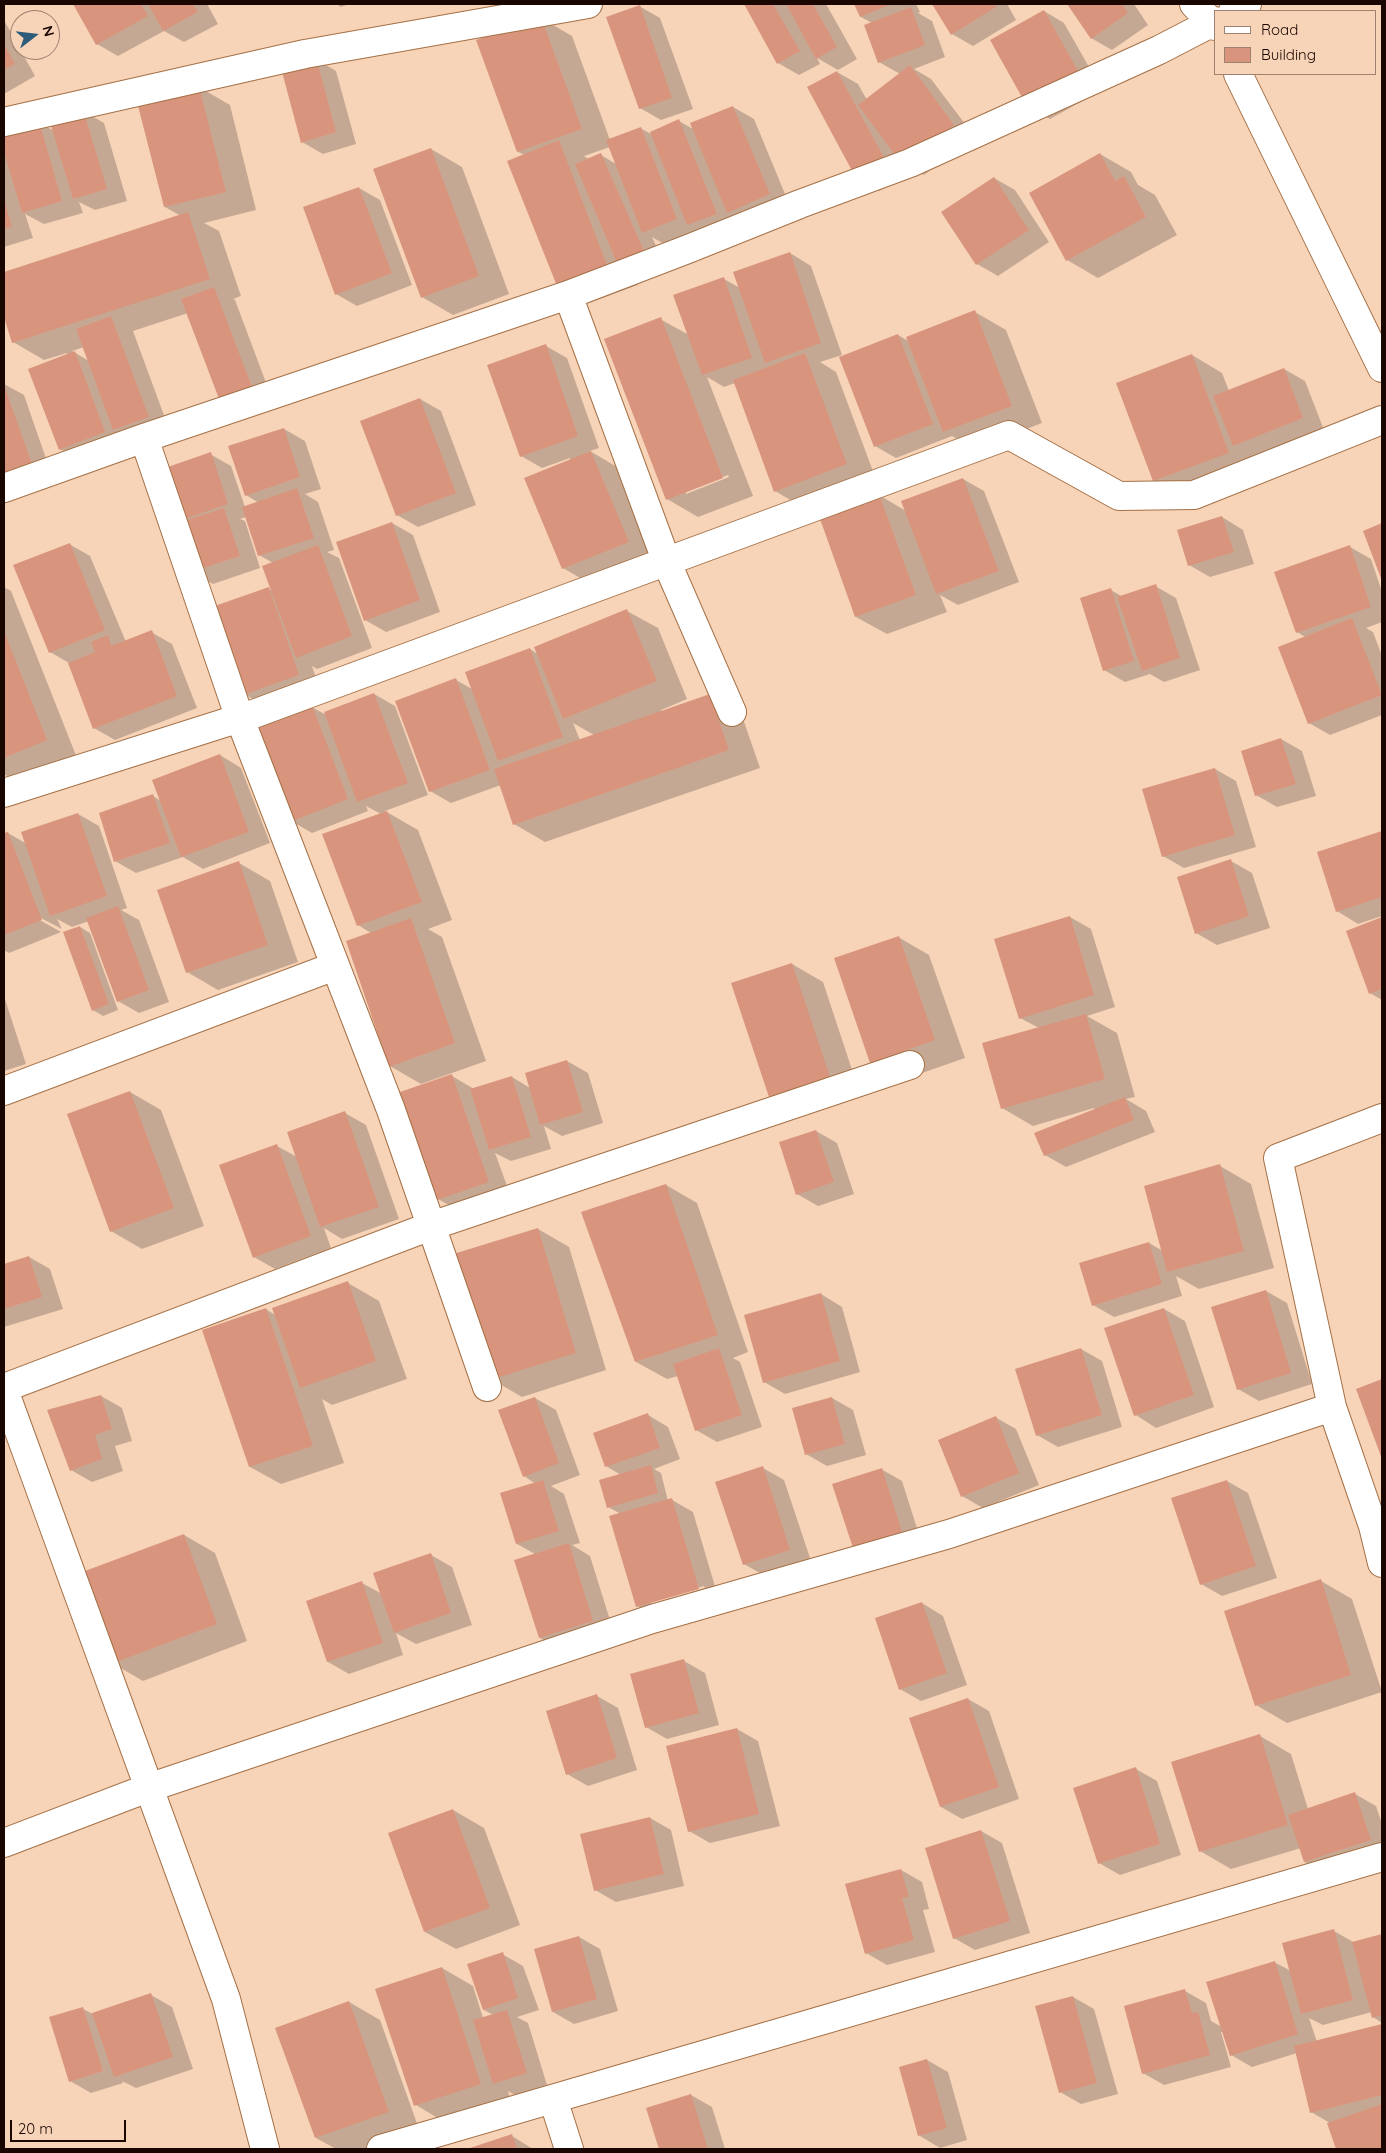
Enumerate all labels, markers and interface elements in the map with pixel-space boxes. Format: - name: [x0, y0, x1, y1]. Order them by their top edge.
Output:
- north arrow: [10, 10, 60, 60]
- legend: [1214, 10, 1376, 75]
- text: Road: [1261, 20, 1298, 39]
- text: N: [38, 24, 59, 39]
- text: Building: [1261, 45, 1316, 64]
- scale bar: [12, 2110, 129, 2142]
- text: 20 m: [18, 2119, 53, 2138]

